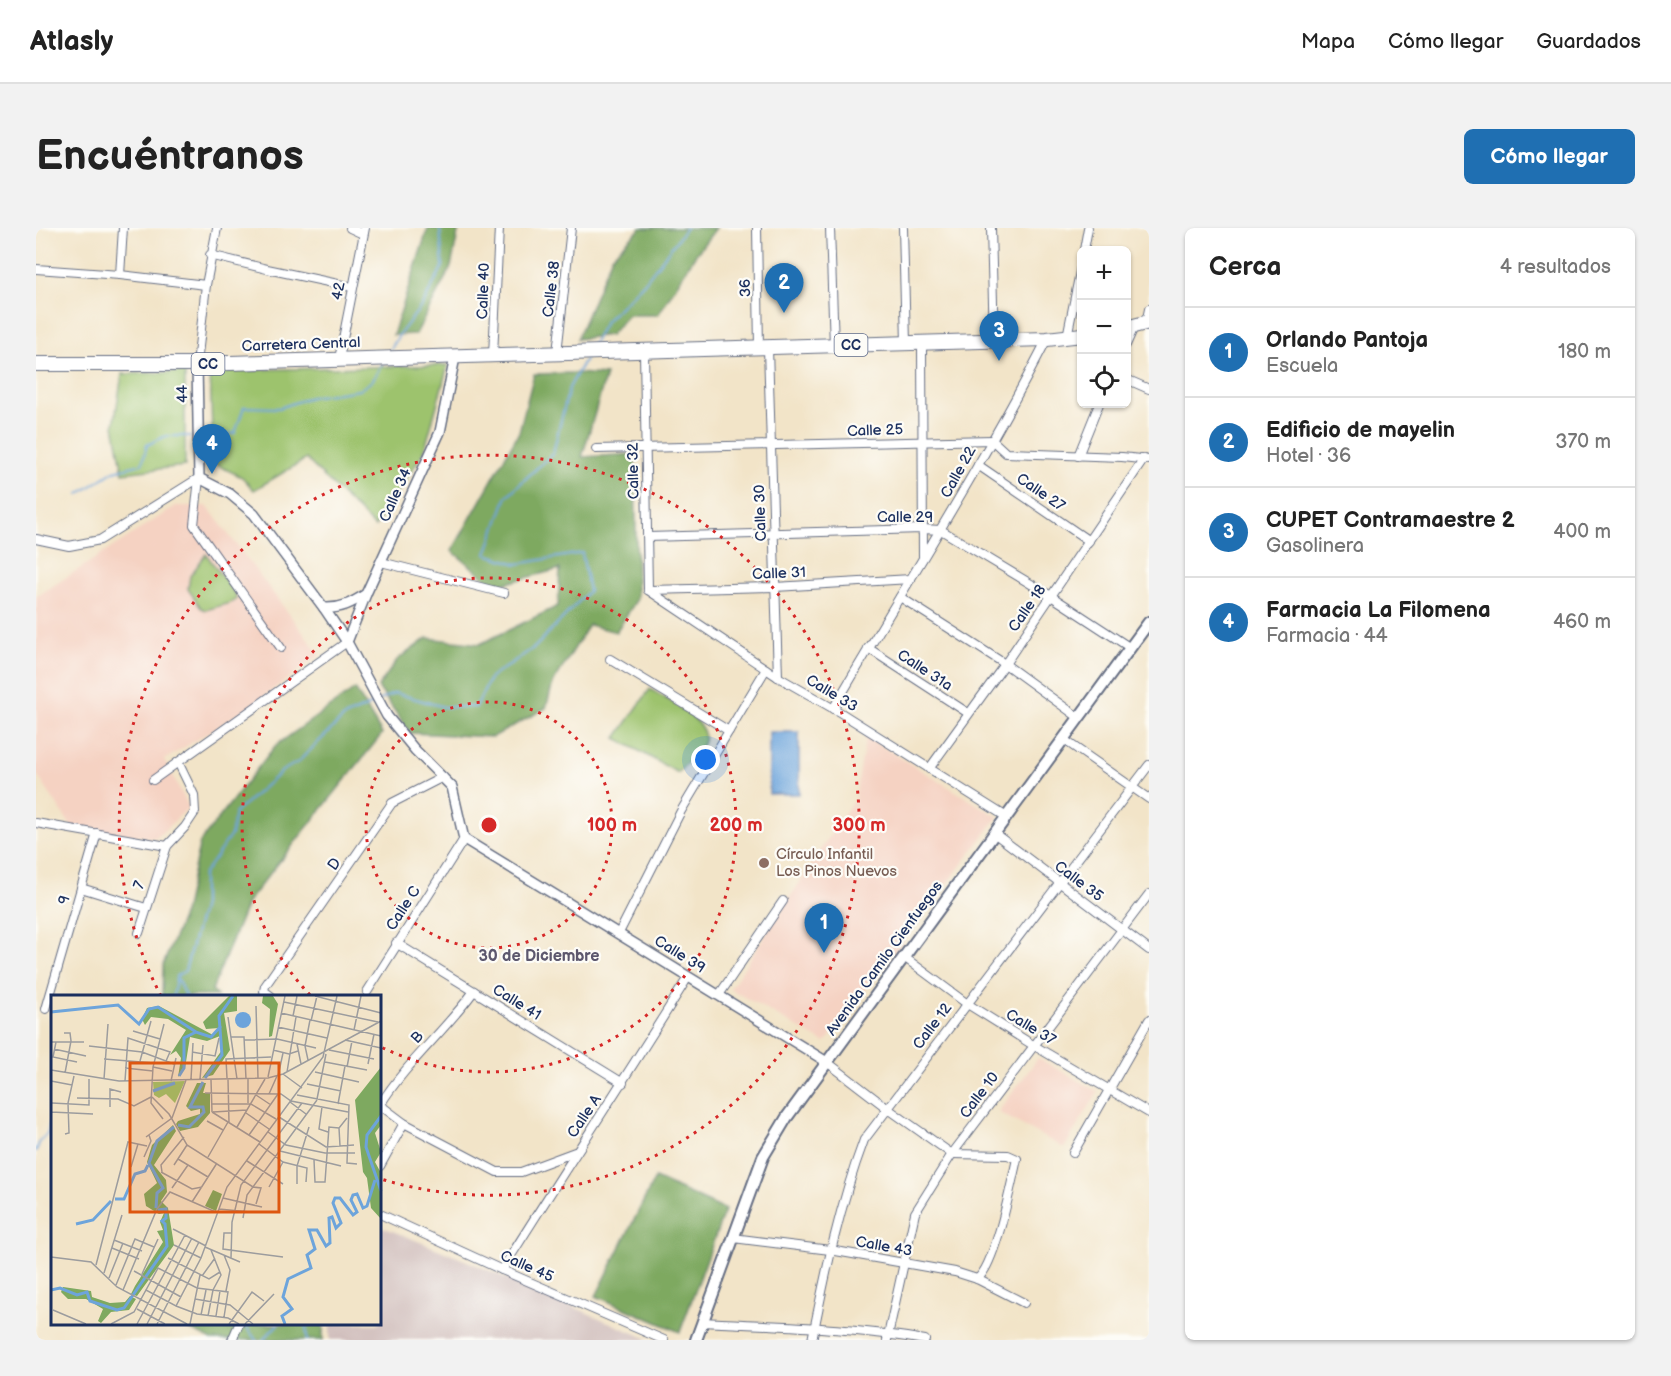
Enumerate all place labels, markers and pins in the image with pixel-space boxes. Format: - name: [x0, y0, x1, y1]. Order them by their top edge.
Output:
- pin: 2: [764, 264, 804, 313]
- pin: 3: [980, 312, 1018, 361]
- pin: 4: [192, 424, 231, 474]
- centre of rings: [479, 815, 499, 835]
- place label: Círculo Infantil Los Pinos Nuevos: [776, 845, 898, 881]
- marker: Círculo Infantil Los Pinos Nuevos: [757, 856, 771, 870]
- pin: 1: [804, 904, 844, 953]

